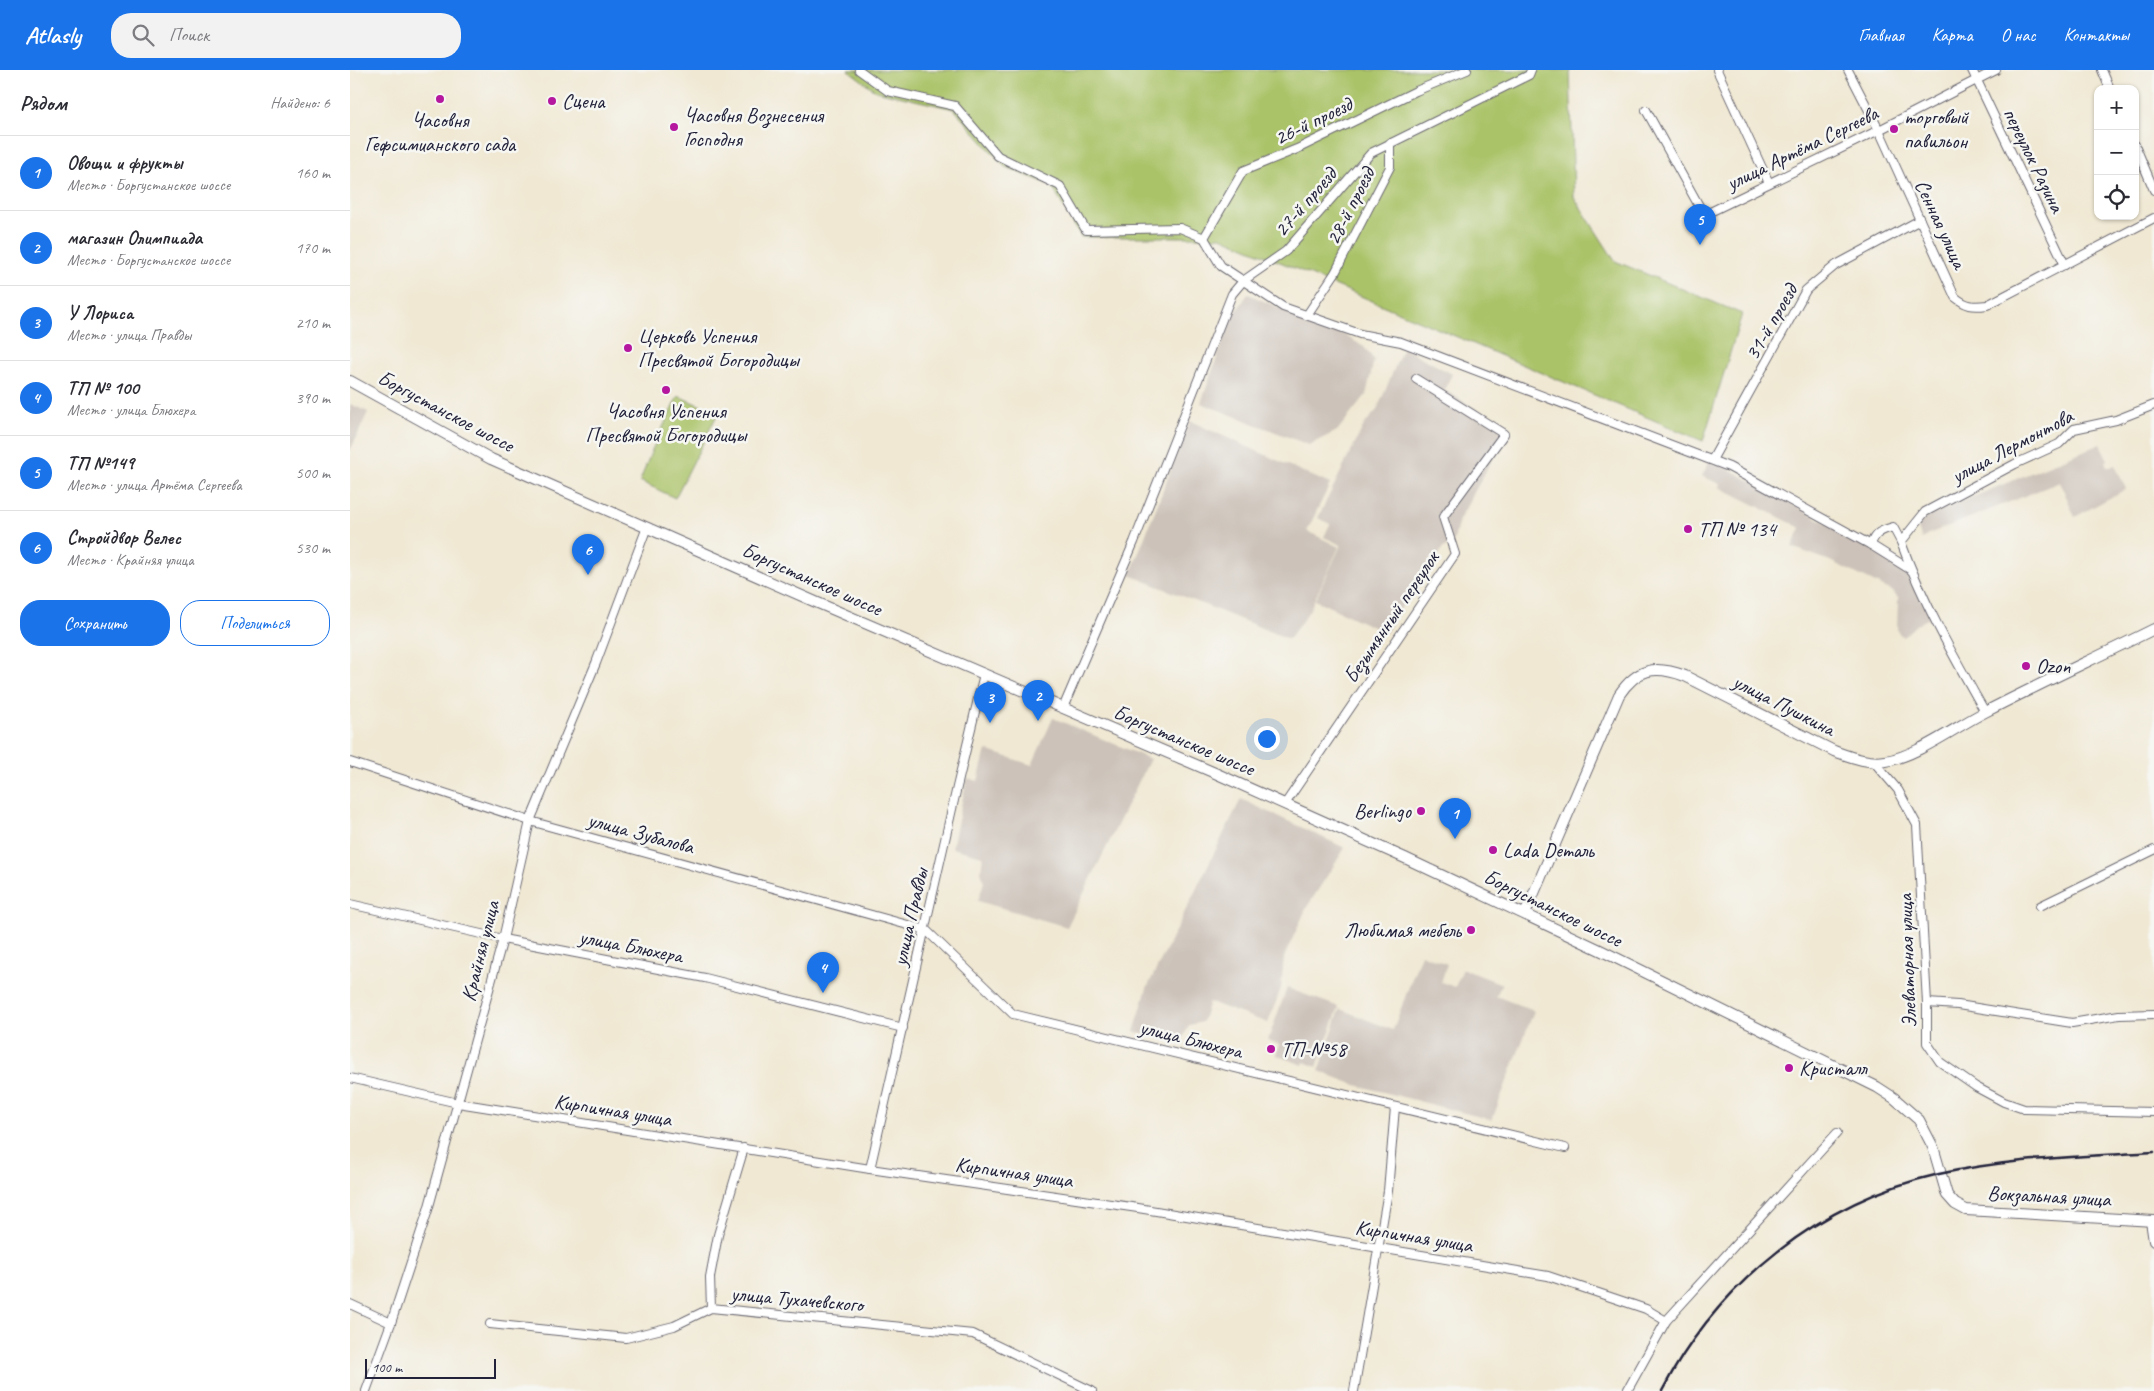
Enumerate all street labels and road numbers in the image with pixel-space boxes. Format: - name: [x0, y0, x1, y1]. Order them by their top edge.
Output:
- street label: 26-й проезд: [1270, 90, 1358, 151]
- street label: улица Артёма Сергеева: [1720, 99, 1883, 197]
- street label: переулок Разина: [1997, 103, 2071, 218]
- street label: 27-й проезд: [1268, 160, 1344, 242]
- street label: 28-й проезд: [1320, 161, 1382, 249]
- street label: Сенная улица: [1909, 175, 1974, 275]
- street label: 31-й проезд: [1739, 277, 1804, 365]
- street label: Боргустанское шоссе: [374, 364, 520, 459]
- street label: улица Лермонтова: [1945, 402, 2079, 490]
- street label: Боргустанское шоссе: [738, 537, 888, 622]
- street label: Безымянный переулок: [1337, 544, 1447, 688]
- street label: улица Пушкина: [1727, 667, 1841, 743]
- street label: Боргустанское шоссе: [1110, 699, 1260, 782]
- street label: улица Зубалова: [583, 806, 698, 860]
- street label: Боргустанское шоссе: [1480, 863, 1628, 954]
- street label: улица Правды: [886, 864, 934, 970]
- street label: Элеваторная улица: [1892, 892, 1922, 1028]
- street label: Крайняя улица: [455, 897, 505, 1004]
- street label: улица Блюхера: [575, 923, 687, 969]
- street label: улица Блюхера: [1135, 1013, 1247, 1065]
- street label: Кирпичная улица: [553, 1088, 675, 1132]
- street label: Кирпичная улица: [954, 1151, 1076, 1193]
- street label: Вокзальная улица: [1987, 1180, 2113, 1212]
- street label: Кирпичная улица: [1354, 1214, 1476, 1258]
- street label: улица Тухачевского: [728, 1280, 867, 1318]

